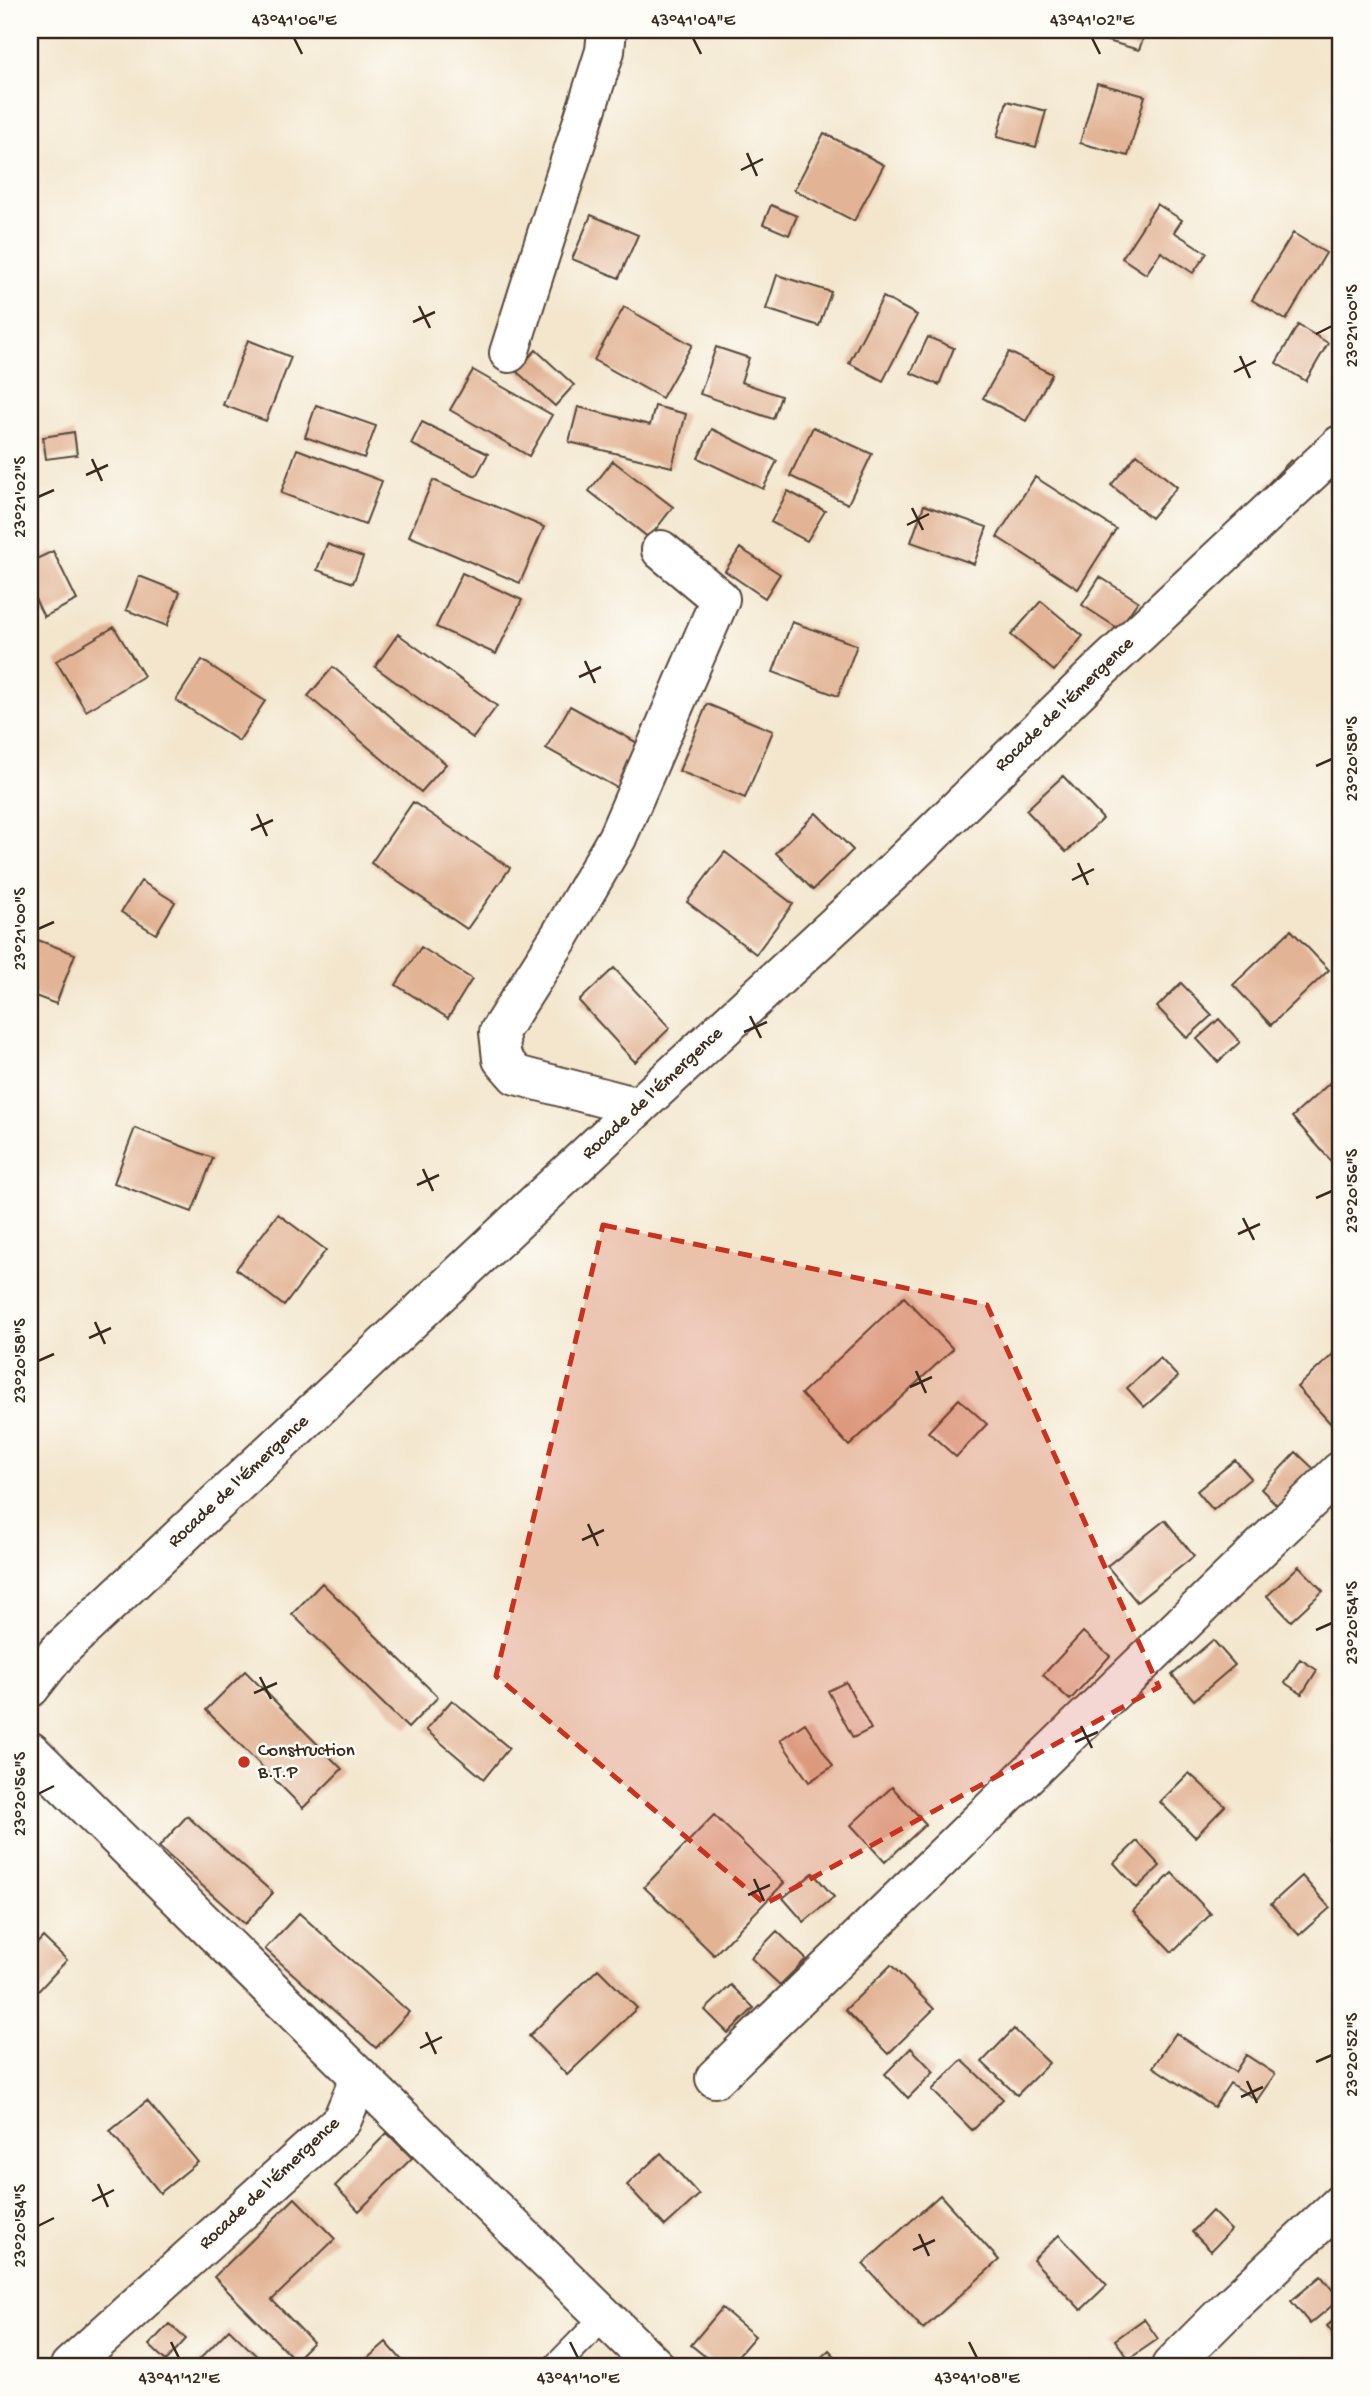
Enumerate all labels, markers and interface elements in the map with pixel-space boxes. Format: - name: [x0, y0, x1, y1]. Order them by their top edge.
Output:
- text: 43°41'06"E: [252, 11, 337, 32]
- text: 43°41'04"E: [651, 11, 736, 32]
- text: 43°41'02"E: [1050, 11, 1135, 32]
- text: 23°21'00"S: [1343, 284, 1364, 368]
- text: 23°21'02"S: [11, 455, 32, 538]
- street label: Rocade de l'Émergence: [991, 633, 1139, 777]
- text: 23°20'58"S: [1343, 716, 1364, 802]
- text: 23°21'00"S: [11, 887, 32, 971]
- street label: Rocade de l'Émergence: [578, 1023, 728, 1165]
- text: 23°20'56"S: [1343, 1148, 1364, 1233]
- text: 23°20'58"S: [11, 1318, 32, 1404]
- street label: Rocade de l'Émergence: [164, 1411, 314, 1553]
- text: 23°20'54"S: [1343, 1581, 1364, 1665]
- place label: Construction B.T.P: [257, 1740, 355, 1785]
- text: 23°20'56"S: [11, 1751, 32, 1836]
- marker: Construction B.T.P: [236, 1754, 252, 1770]
- text: 23°20'52"S: [1343, 2012, 1364, 2097]
- street label: Rocade de l'Émergence: [195, 2113, 345, 2255]
- text: 23°20'54"S: [11, 2184, 32, 2268]
- text: 43°41'12"E: [138, 2369, 220, 2390]
- text: 43°41'10"E: [537, 2369, 620, 2390]
- text: 43°41'08"E: [934, 2369, 1020, 2390]

